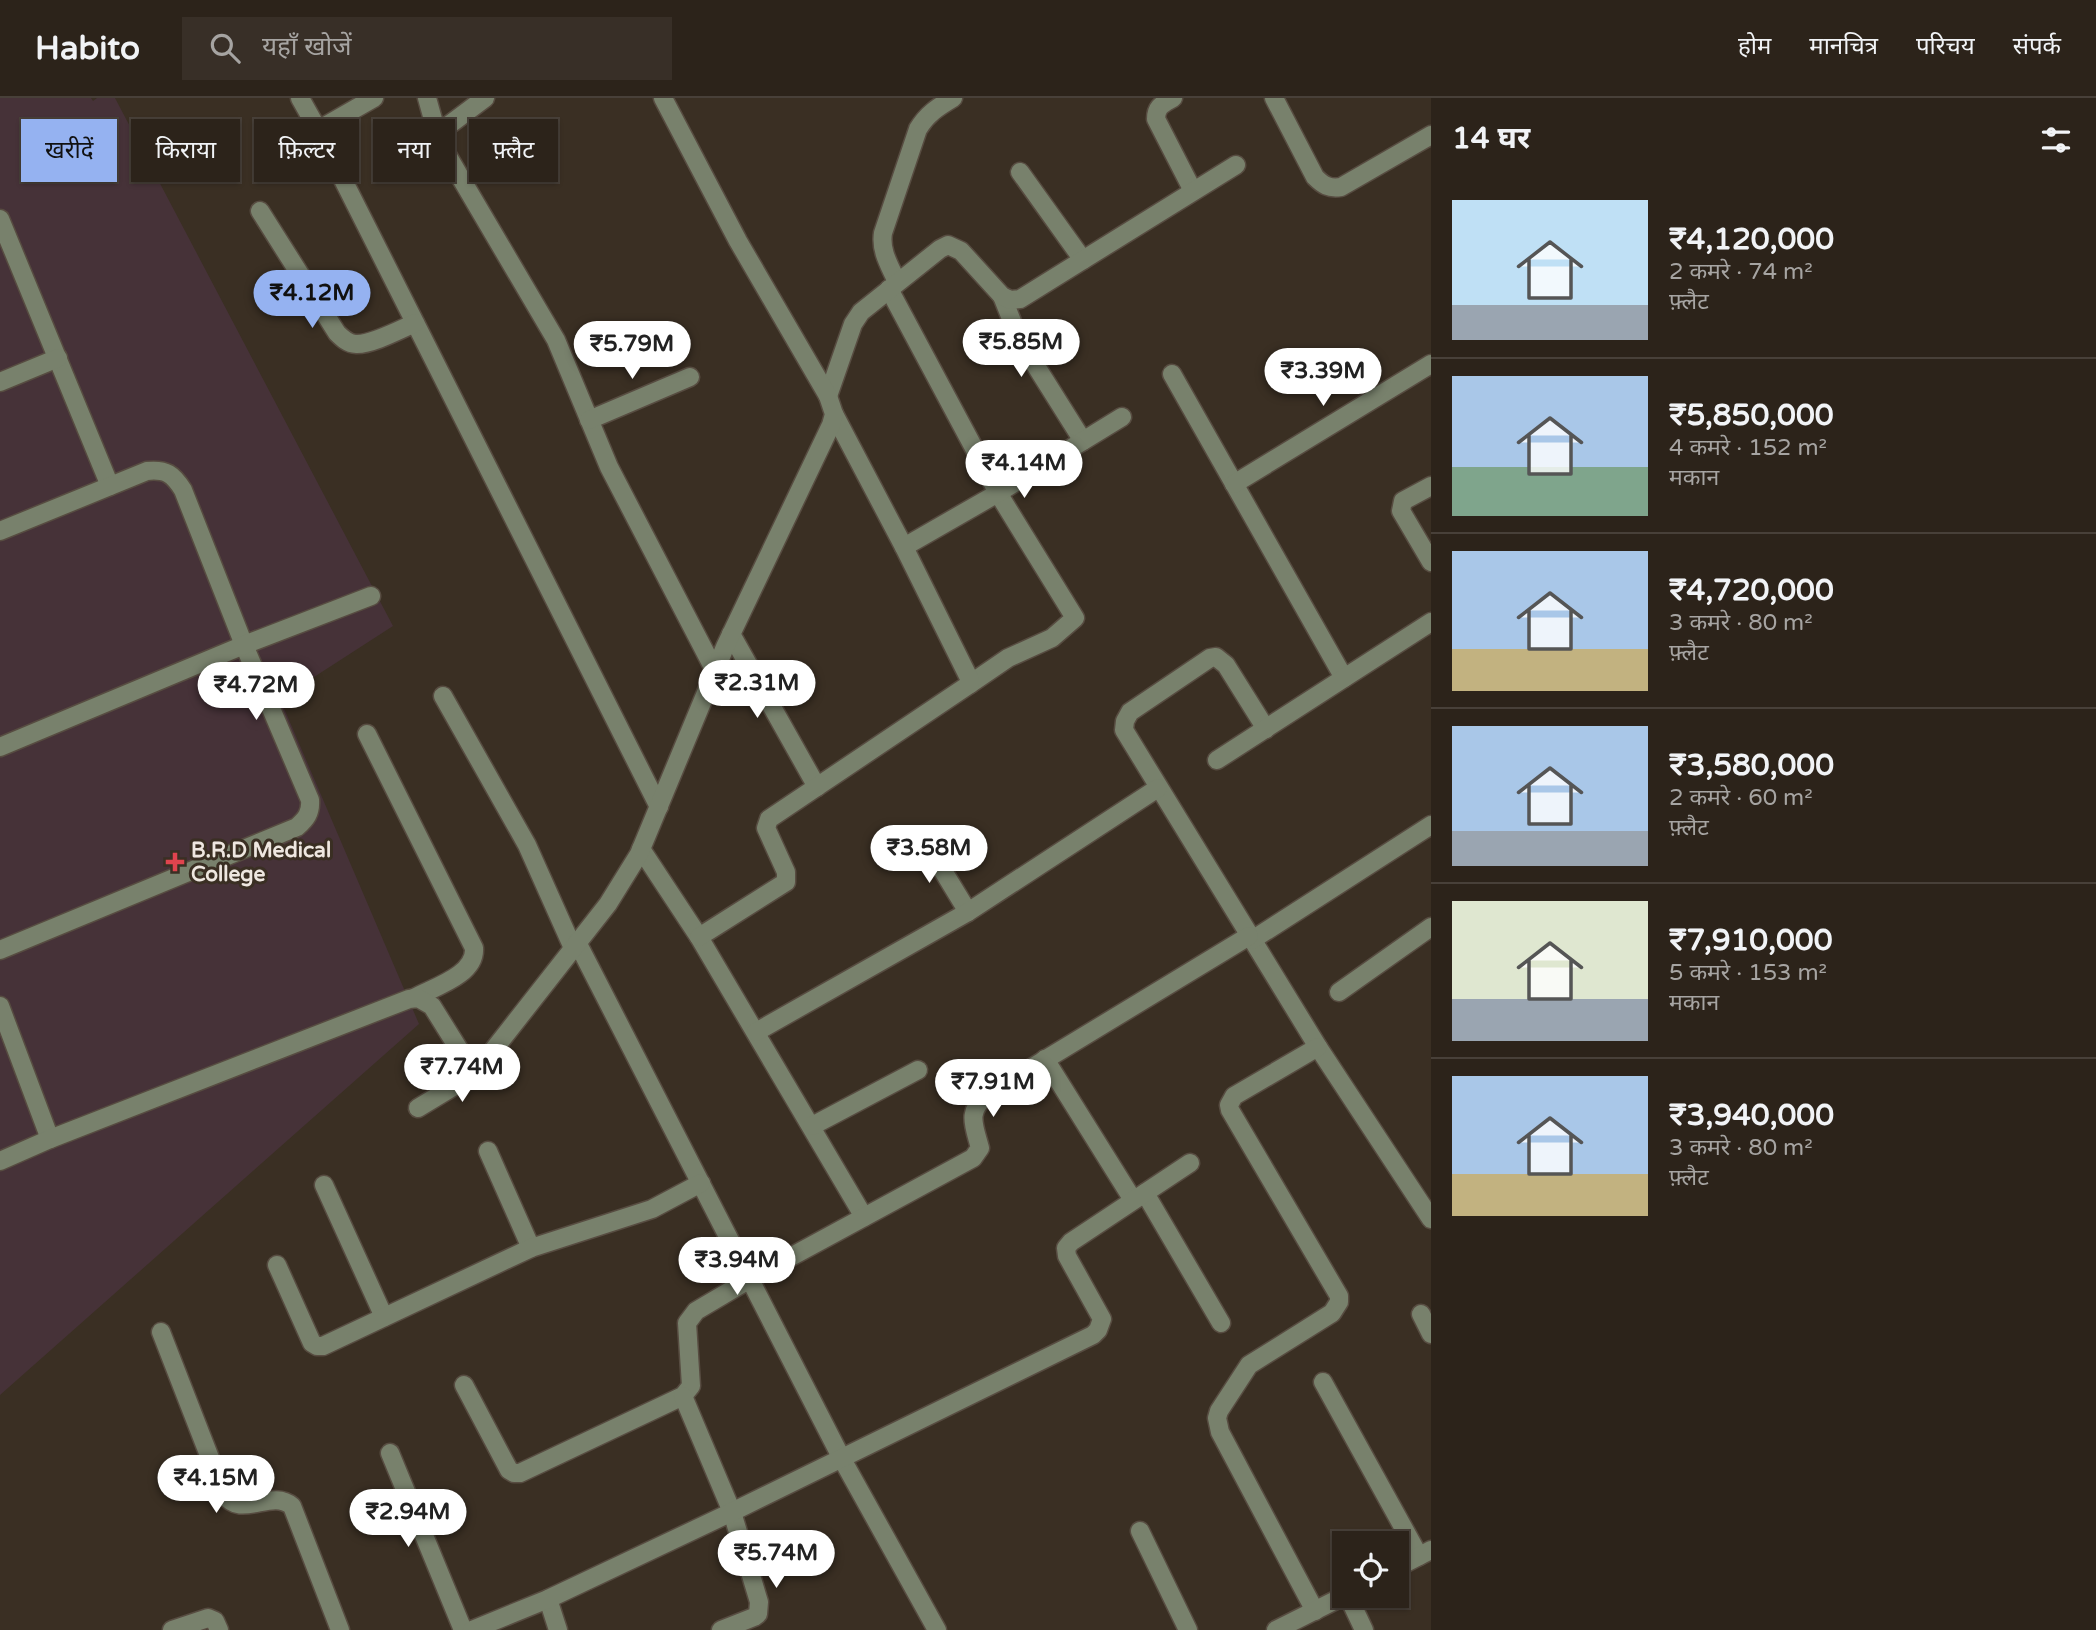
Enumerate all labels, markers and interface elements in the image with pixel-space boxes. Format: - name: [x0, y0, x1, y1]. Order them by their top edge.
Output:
- search box: [182, 17, 672, 80]
- text: Habito: [35, 29, 140, 68]
- icon: search: [206, 29, 244, 67]
- text: यहाँ खोजें: [262, 31, 352, 62]
- text: होम: [1738, 32, 1771, 61]
- text: मानचित्र: [1809, 32, 1878, 61]
- text: परिचय: [1916, 32, 1975, 61]
- text: संपर्क: [2013, 32, 2061, 61]
- chip: खरीदें: [21, 119, 117, 182]
- chip: किराया: [131, 119, 240, 182]
- chip: फ़िल्टर: [254, 119, 359, 182]
- chip: नया: [373, 119, 455, 182]
- chip: फ़्लैट: [469, 119, 558, 182]
- text: 14 घर: [1452, 120, 1530, 157]
- icon: filters: [2037, 121, 2075, 159]
- text: ₹4,120,000: [1669, 221, 1834, 258]
- icon: home: [1508, 228, 1592, 312]
- text: 2 कमरे · 74 m²: [1669, 258, 1813, 286]
- pin: ₹4.12M: [255, 271, 369, 330]
- text: ₹4.12M: [270, 279, 355, 307]
- text: फ़्लैट: [1669, 288, 1709, 316]
- pin: ₹5.85M: [964, 320, 1078, 379]
- pin: ₹5.79M: [575, 322, 689, 381]
- text: ₹5.85M: [979, 328, 1063, 356]
- text: ₹5.79M: [590, 330, 674, 358]
- pin: ₹3.39M: [1266, 348, 1380, 408]
- text: ₹3.39M: [1281, 357, 1366, 385]
- text: ₹5,850,000: [1669, 397, 1834, 434]
- icon: home: [1508, 404, 1592, 488]
- text: 4 कमरे · 152 m²: [1669, 434, 1827, 462]
- pin: ₹4.14M: [967, 440, 1081, 500]
- text: ₹4.14M: [982, 449, 1067, 477]
- text: मकान: [1669, 464, 1719, 492]
- text: ₹4,720,000: [1669, 572, 1834, 609]
- icon: home: [1508, 579, 1592, 663]
- text: 3 कमरे · 80 m²: [1669, 609, 1813, 637]
- text: फ़्लैट: [1669, 639, 1709, 667]
- pin: ₹2.31M: [700, 660, 814, 720]
- pin: ₹4.72M: [199, 662, 313, 722]
- text: ₹2.31M: [715, 669, 800, 697]
- text: ₹4.72M: [214, 671, 298, 699]
- text: ₹3,580,000: [1669, 747, 1834, 784]
- icon: home: [1508, 754, 1592, 838]
- text: 2 कमरे · 60 m²: [1669, 784, 1813, 812]
- text: फ़्लैट: [1669, 814, 1709, 842]
- pin: ₹3.58M: [872, 826, 986, 885]
- text: ₹3.58M: [887, 834, 972, 862]
- place label: B.R.D Medical College: [191, 838, 331, 887]
- marker: B.R.D Medical College: [165, 852, 185, 872]
- text: ₹7,910,000: [1669, 922, 1833, 959]
- icon: home: [1508, 929, 1592, 1013]
- text: 5 कमरे · 153 m²: [1669, 959, 1827, 987]
- text: मकान: [1669, 989, 1719, 1017]
- pin: ₹7.74M: [405, 1044, 519, 1104]
- text: ₹7.74M: [420, 1053, 504, 1081]
- pin: ₹7.91M: [936, 1060, 1050, 1119]
- text: ₹7.91M: [951, 1068, 1035, 1096]
- text: ₹3,940,000: [1669, 1097, 1834, 1134]
- icon: home: [1508, 1104, 1592, 1188]
- text: 3 कमरे · 80 m²: [1669, 1134, 1813, 1162]
- text: फ़्लैट: [1669, 1164, 1709, 1192]
- pin: ₹3.94M: [680, 1238, 794, 1297]
- text: ₹3.94M: [695, 1246, 780, 1274]
- pin: ₹4.15M: [159, 1456, 273, 1515]
- text: ₹4.15M: [174, 1464, 259, 1492]
- pin: ₹2.94M: [351, 1490, 465, 1549]
- text: ₹2.94M: [366, 1498, 451, 1526]
- pin: ₹5.74M: [719, 1530, 833, 1590]
- map controls: [1332, 1531, 1409, 1608]
- button: locate: [1332, 1531, 1409, 1608]
- text: ₹5.74M: [734, 1539, 818, 1567]

